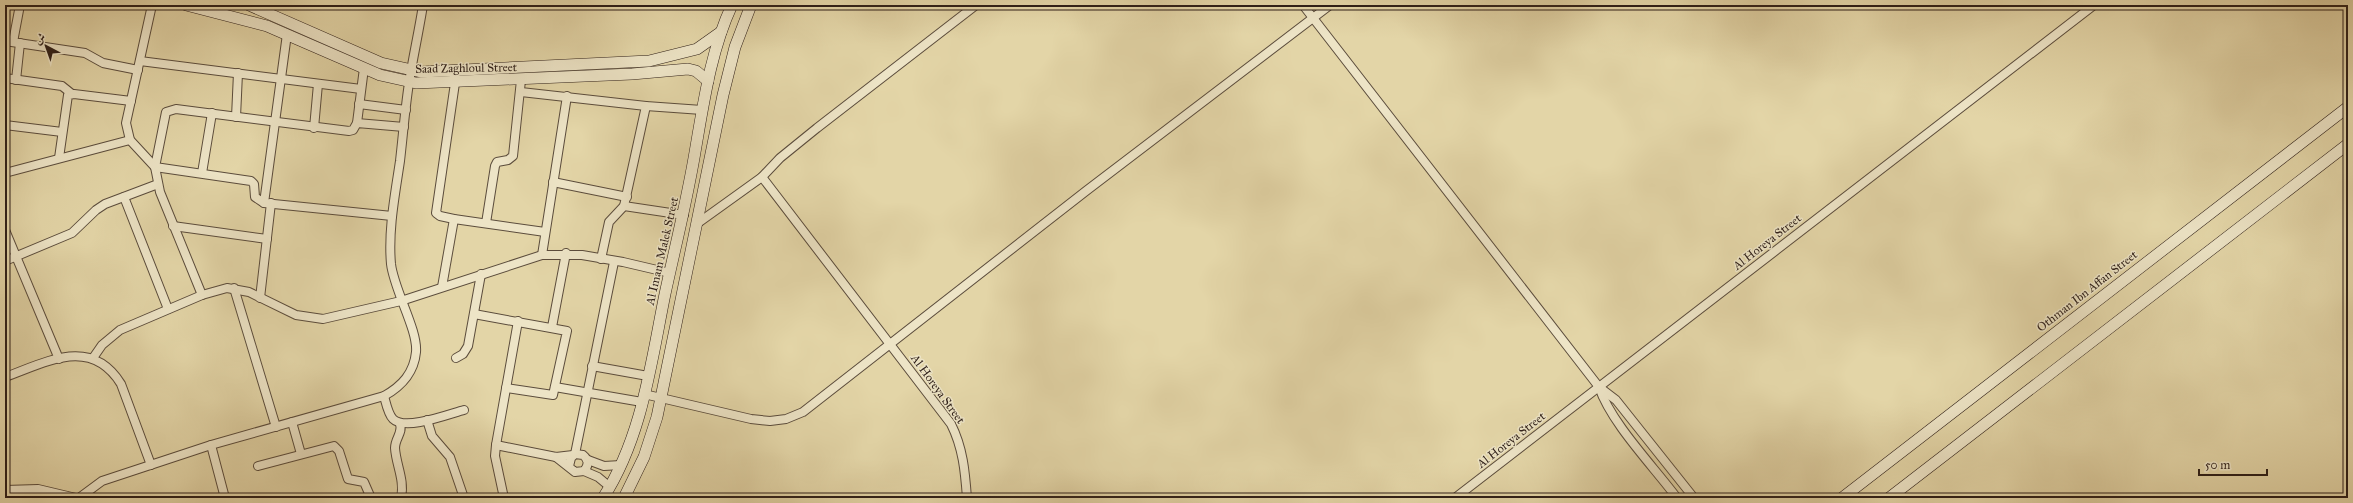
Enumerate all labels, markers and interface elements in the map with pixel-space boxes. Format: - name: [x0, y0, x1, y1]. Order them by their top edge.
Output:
- north arrow: [26, 26, 66, 66]
- text: ش: [31, 30, 48, 47]
- street label: Saad Zaghloul Street: [415, 60, 518, 77]
- street label: Al Imam Malek Street: [643, 195, 681, 307]
- street label: Al Horeya Street: [1729, 211, 1804, 274]
- street label: Othman Ibn Affan Street: [2034, 247, 2141, 335]
- street label: Al Horeya Street: [907, 351, 968, 427]
- street label: Al Horeya Street: [1473, 409, 1548, 472]
- scale bar: [2199, 451, 2267, 477]
- text: 50 m: [2205, 458, 2230, 472]

